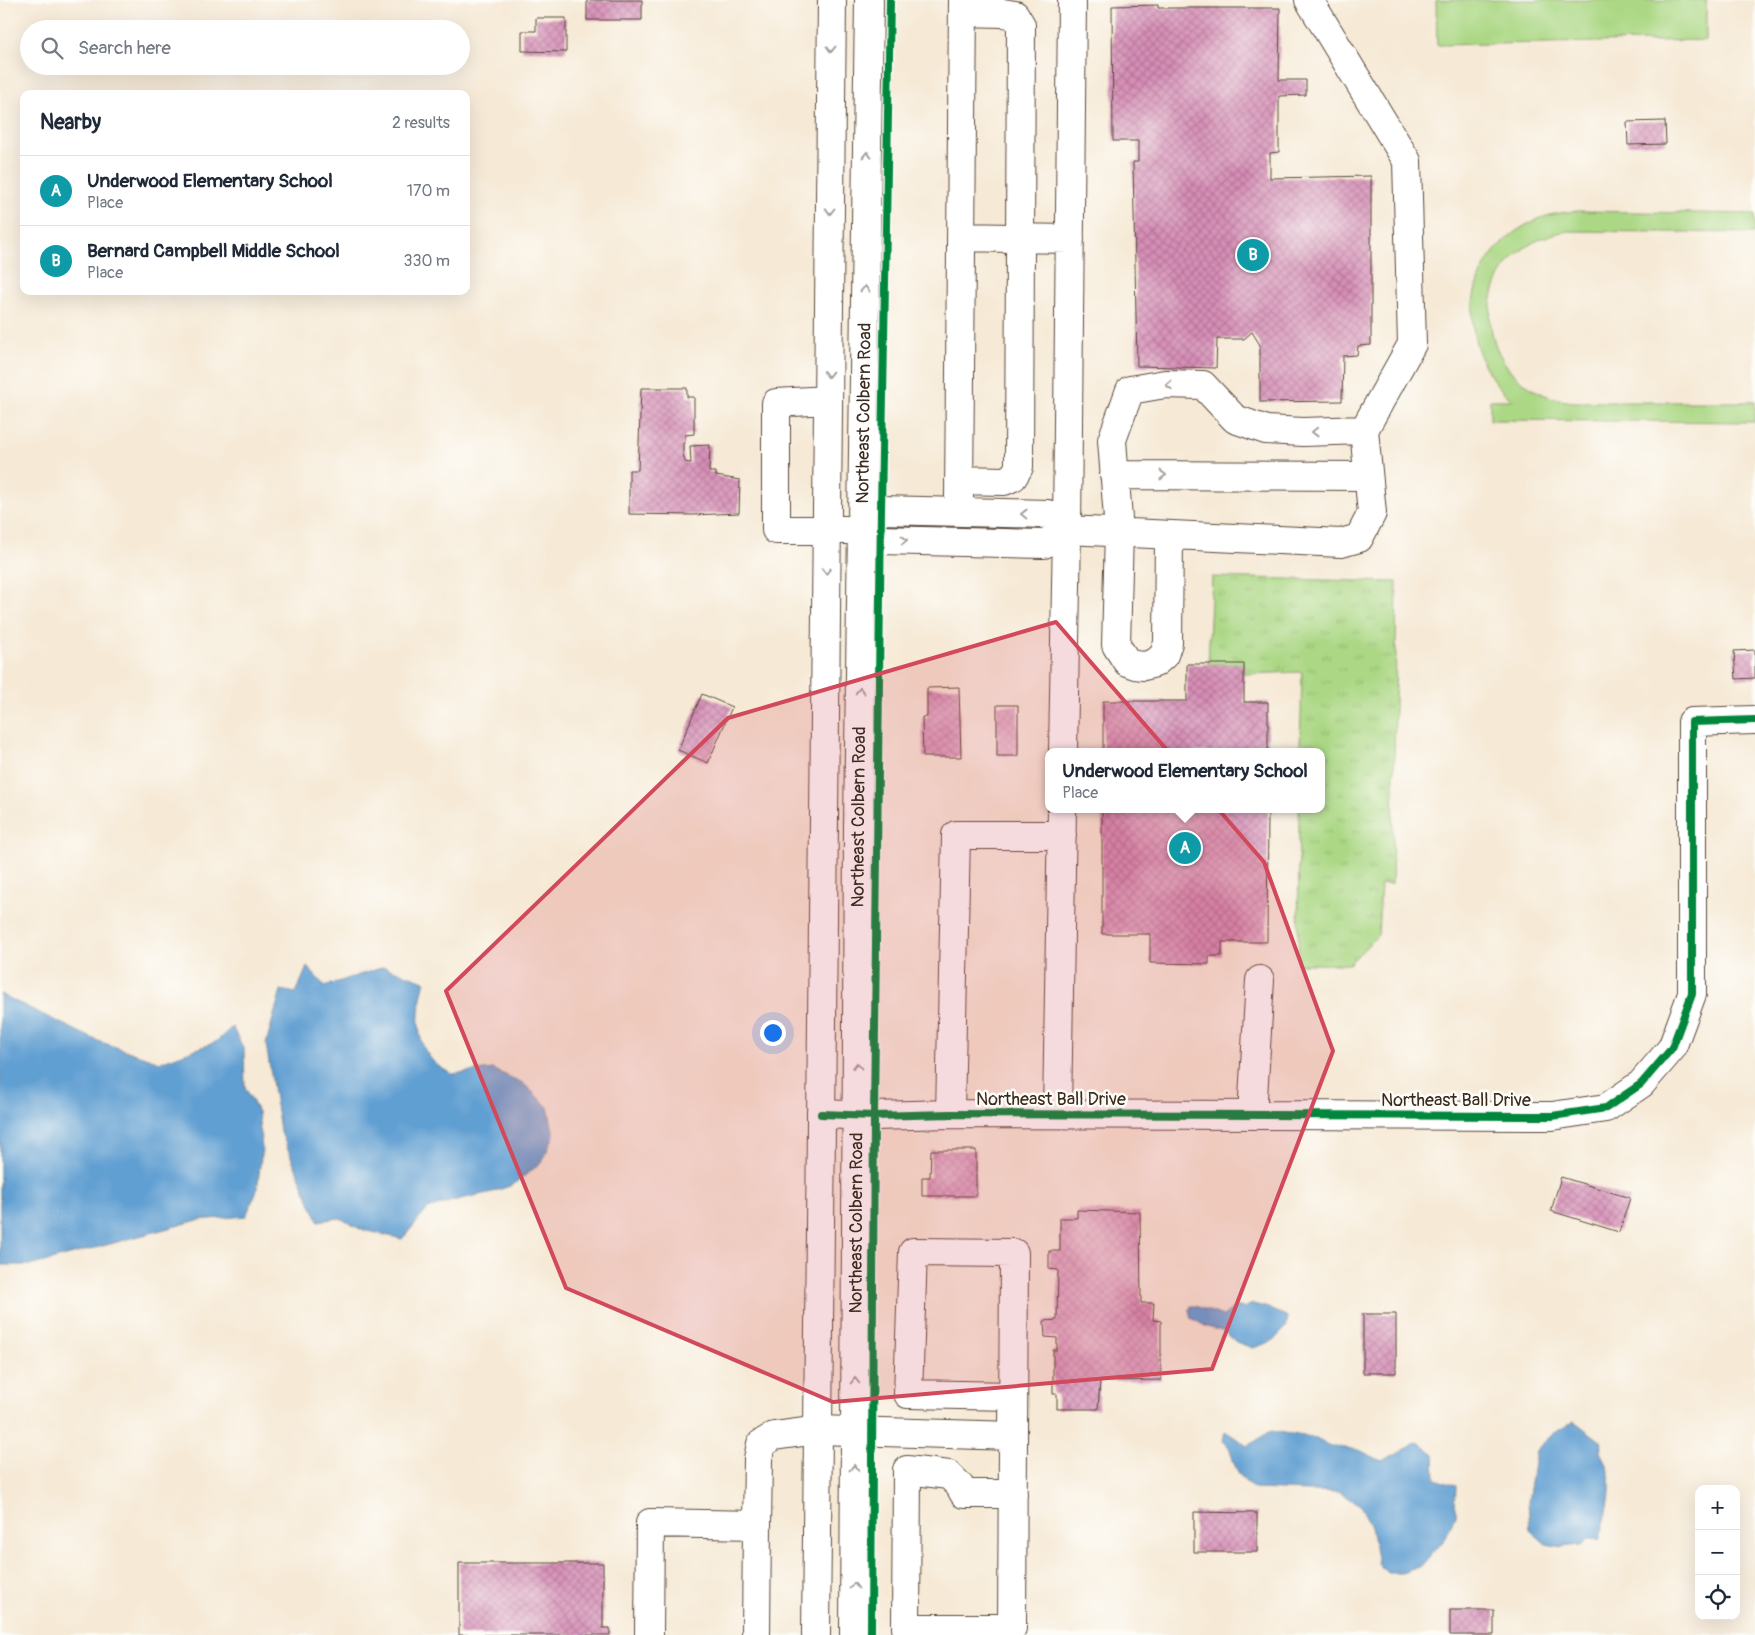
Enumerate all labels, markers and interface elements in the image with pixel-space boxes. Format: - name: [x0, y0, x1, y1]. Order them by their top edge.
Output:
- search box: [20, 20, 470, 75]
- icon: search: [38, 34, 66, 62]
- text: Search here: [78, 36, 171, 60]
- one-way arrow: [826, 45, 836, 53]
- text: Nearby: [40, 109, 101, 136]
- text: 2 results: [392, 113, 450, 133]
- one-way arrow: [862, 151, 872, 159]
- text: Underwood Elementary School: [87, 169, 333, 193]
- text: A: [51, 181, 61, 201]
- text: 170 m: [407, 181, 450, 201]
- text: Place: [87, 193, 123, 213]
- one-way arrow: [825, 208, 835, 215]
- pin: B: [1237, 236, 1269, 274]
- text: Bernard Campbell Middle School: [87, 239, 340, 263]
- text: B: [51, 251, 61, 271]
- text: 330 m: [404, 251, 450, 271]
- text: Place: [87, 263, 123, 283]
- one-way arrow: [860, 284, 870, 292]
- street label: Northeast Colbern Road: [851, 322, 876, 504]
- one-way arrow: [823, 370, 833, 378]
- one-way arrow: [1165, 379, 1173, 390]
- one-way arrow: [1311, 427, 1318, 437]
- one-way arrow: [1160, 470, 1167, 480]
- one-way arrow: [1020, 508, 1028, 519]
- one-way arrow: [900, 535, 908, 546]
- one-way arrow: [821, 568, 831, 575]
- one-way arrow: [855, 687, 865, 694]
- street label: Northeast Colbern Road: [846, 726, 871, 908]
- popup: [1045, 748, 1325, 813]
- text: Underwood Elementary School: [1062, 759, 1308, 783]
- text: Place: [1062, 783, 1098, 803]
- pin: A: [1169, 829, 1201, 867]
- your location: [760, 1020, 786, 1046]
- one-way arrow: [852, 1062, 862, 1070]
- street label: Northeast Ball Drive: [976, 1088, 1126, 1111]
- street label: Northeast Ball Drive: [1381, 1089, 1531, 1112]
- street label: Northeast Colbern Road: [844, 1132, 868, 1314]
- one-way arrow: [850, 1377, 860, 1384]
- one-way arrow: [849, 1464, 860, 1472]
- map controls: [1695, 1485, 1740, 1620]
- button: +: [1695, 1485, 1740, 1530]
- button: −: [1695, 1530, 1740, 1575]
- button: locate: [1695, 1575, 1740, 1620]
- one-way arrow: [849, 1582, 859, 1590]

